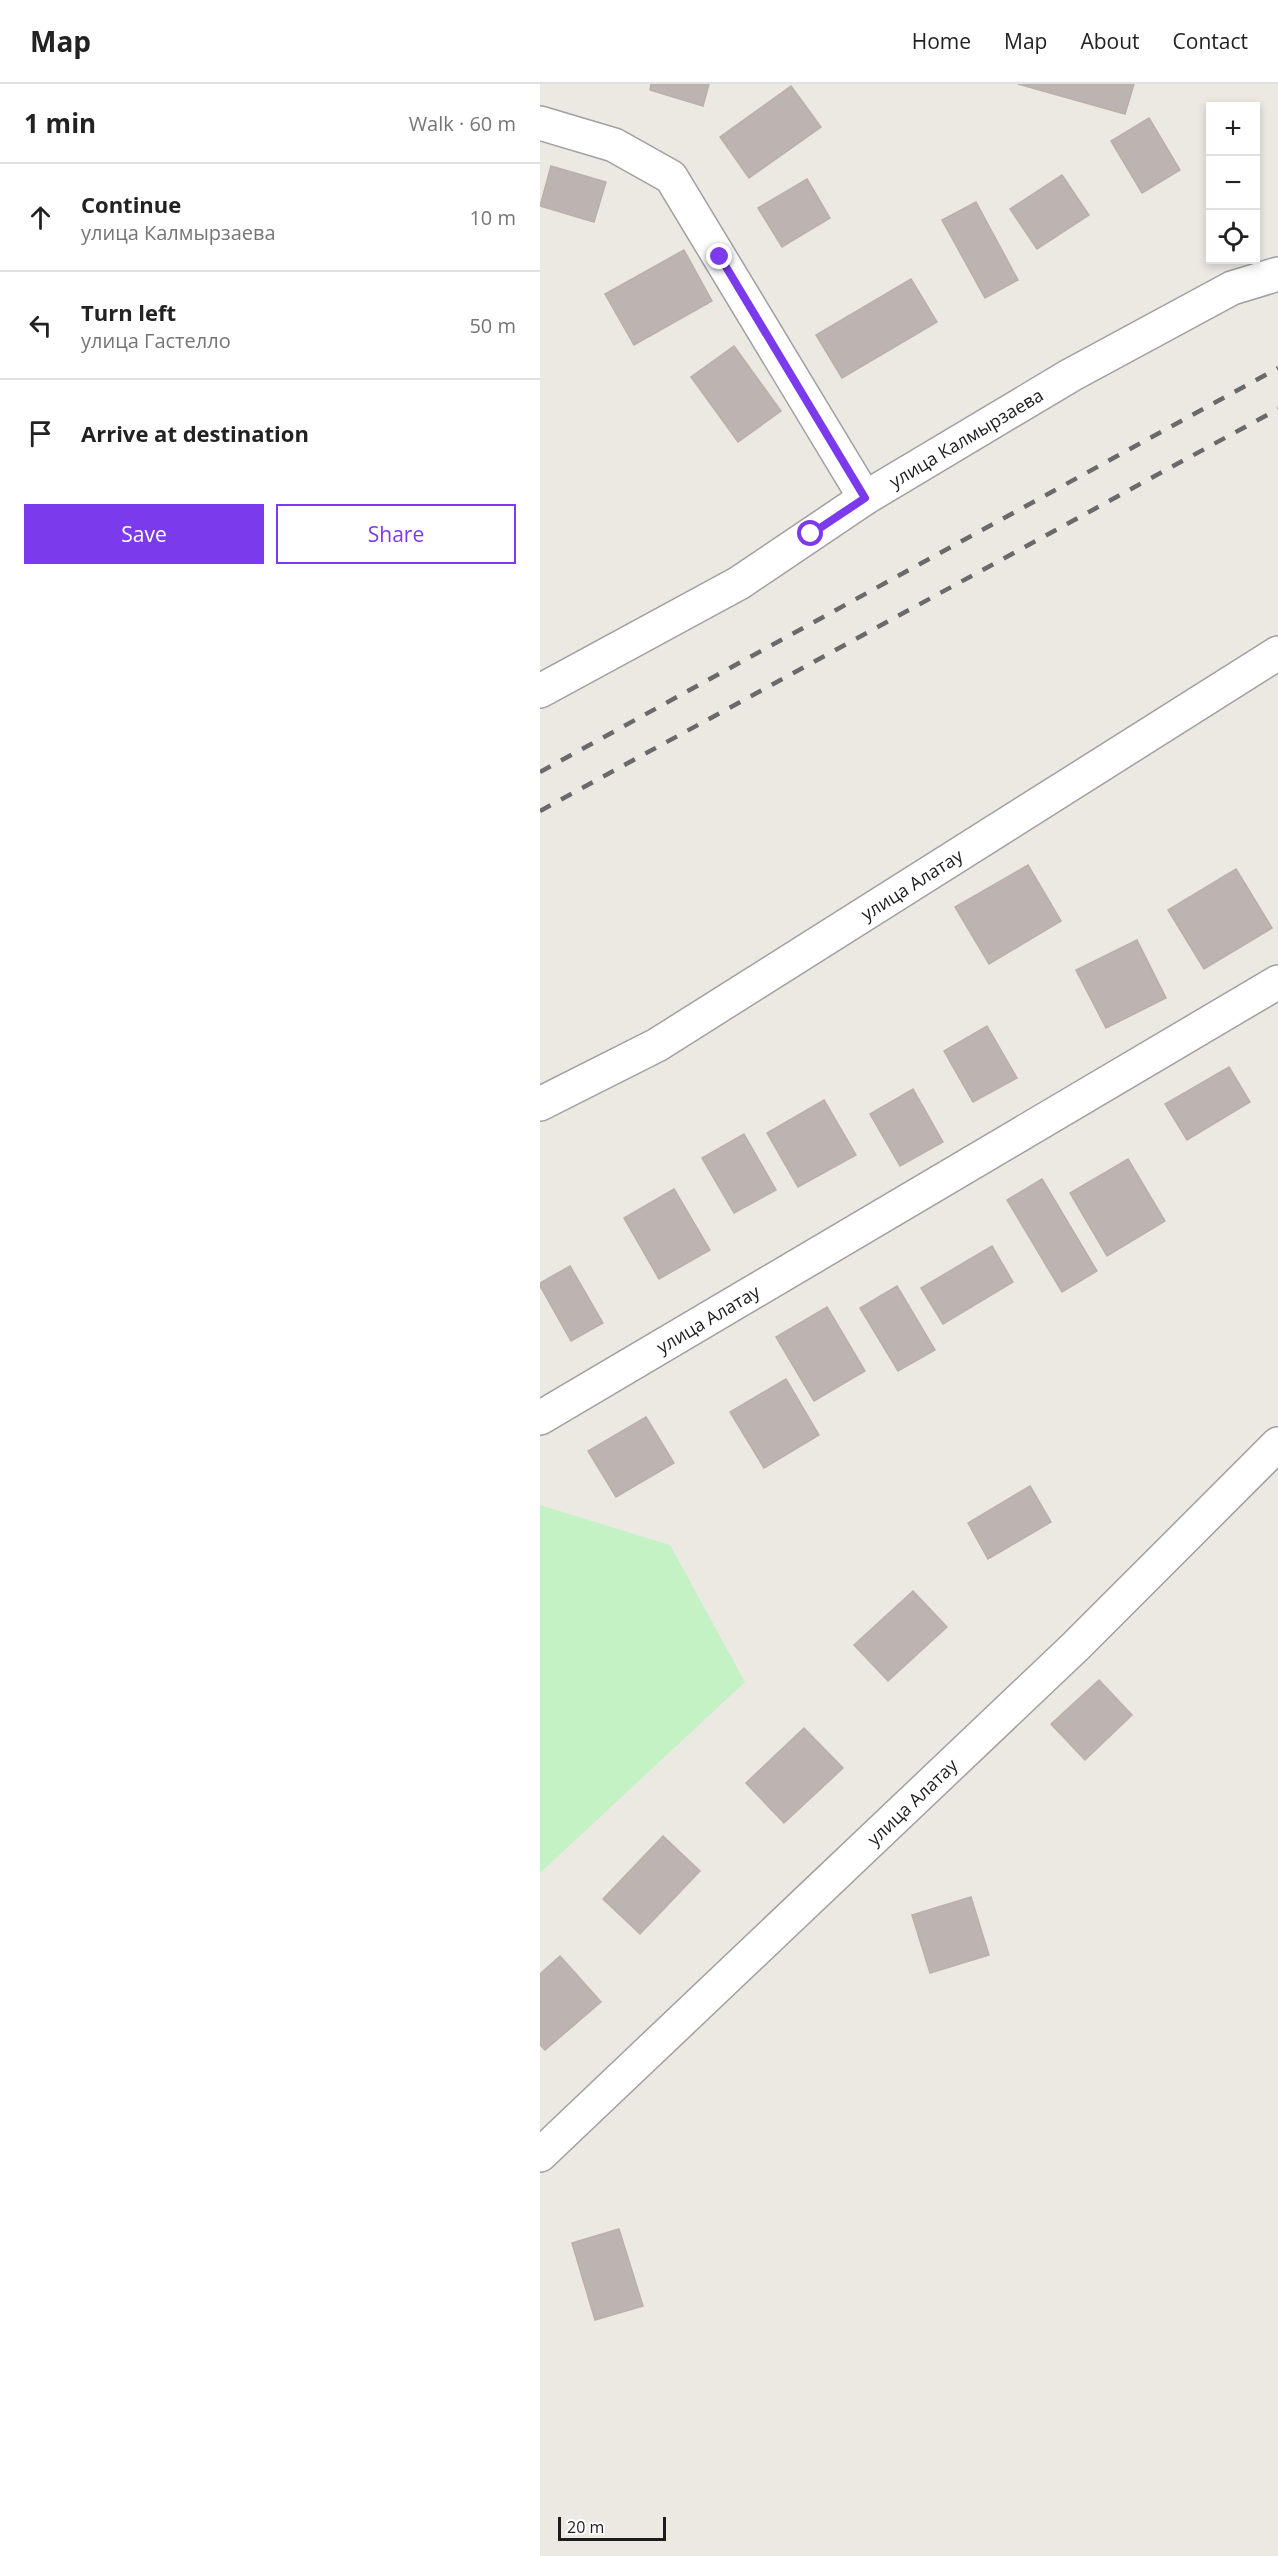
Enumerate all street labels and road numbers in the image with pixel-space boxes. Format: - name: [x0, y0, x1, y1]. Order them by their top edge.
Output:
- street label: улица Калмырзаева: [885, 382, 1047, 493]
- street label: улица Алатау: [856, 843, 968, 925]
- street label: улица Алатау: [652, 1278, 765, 1359]
- street label: улица Алатау: [862, 1752, 963, 1850]

